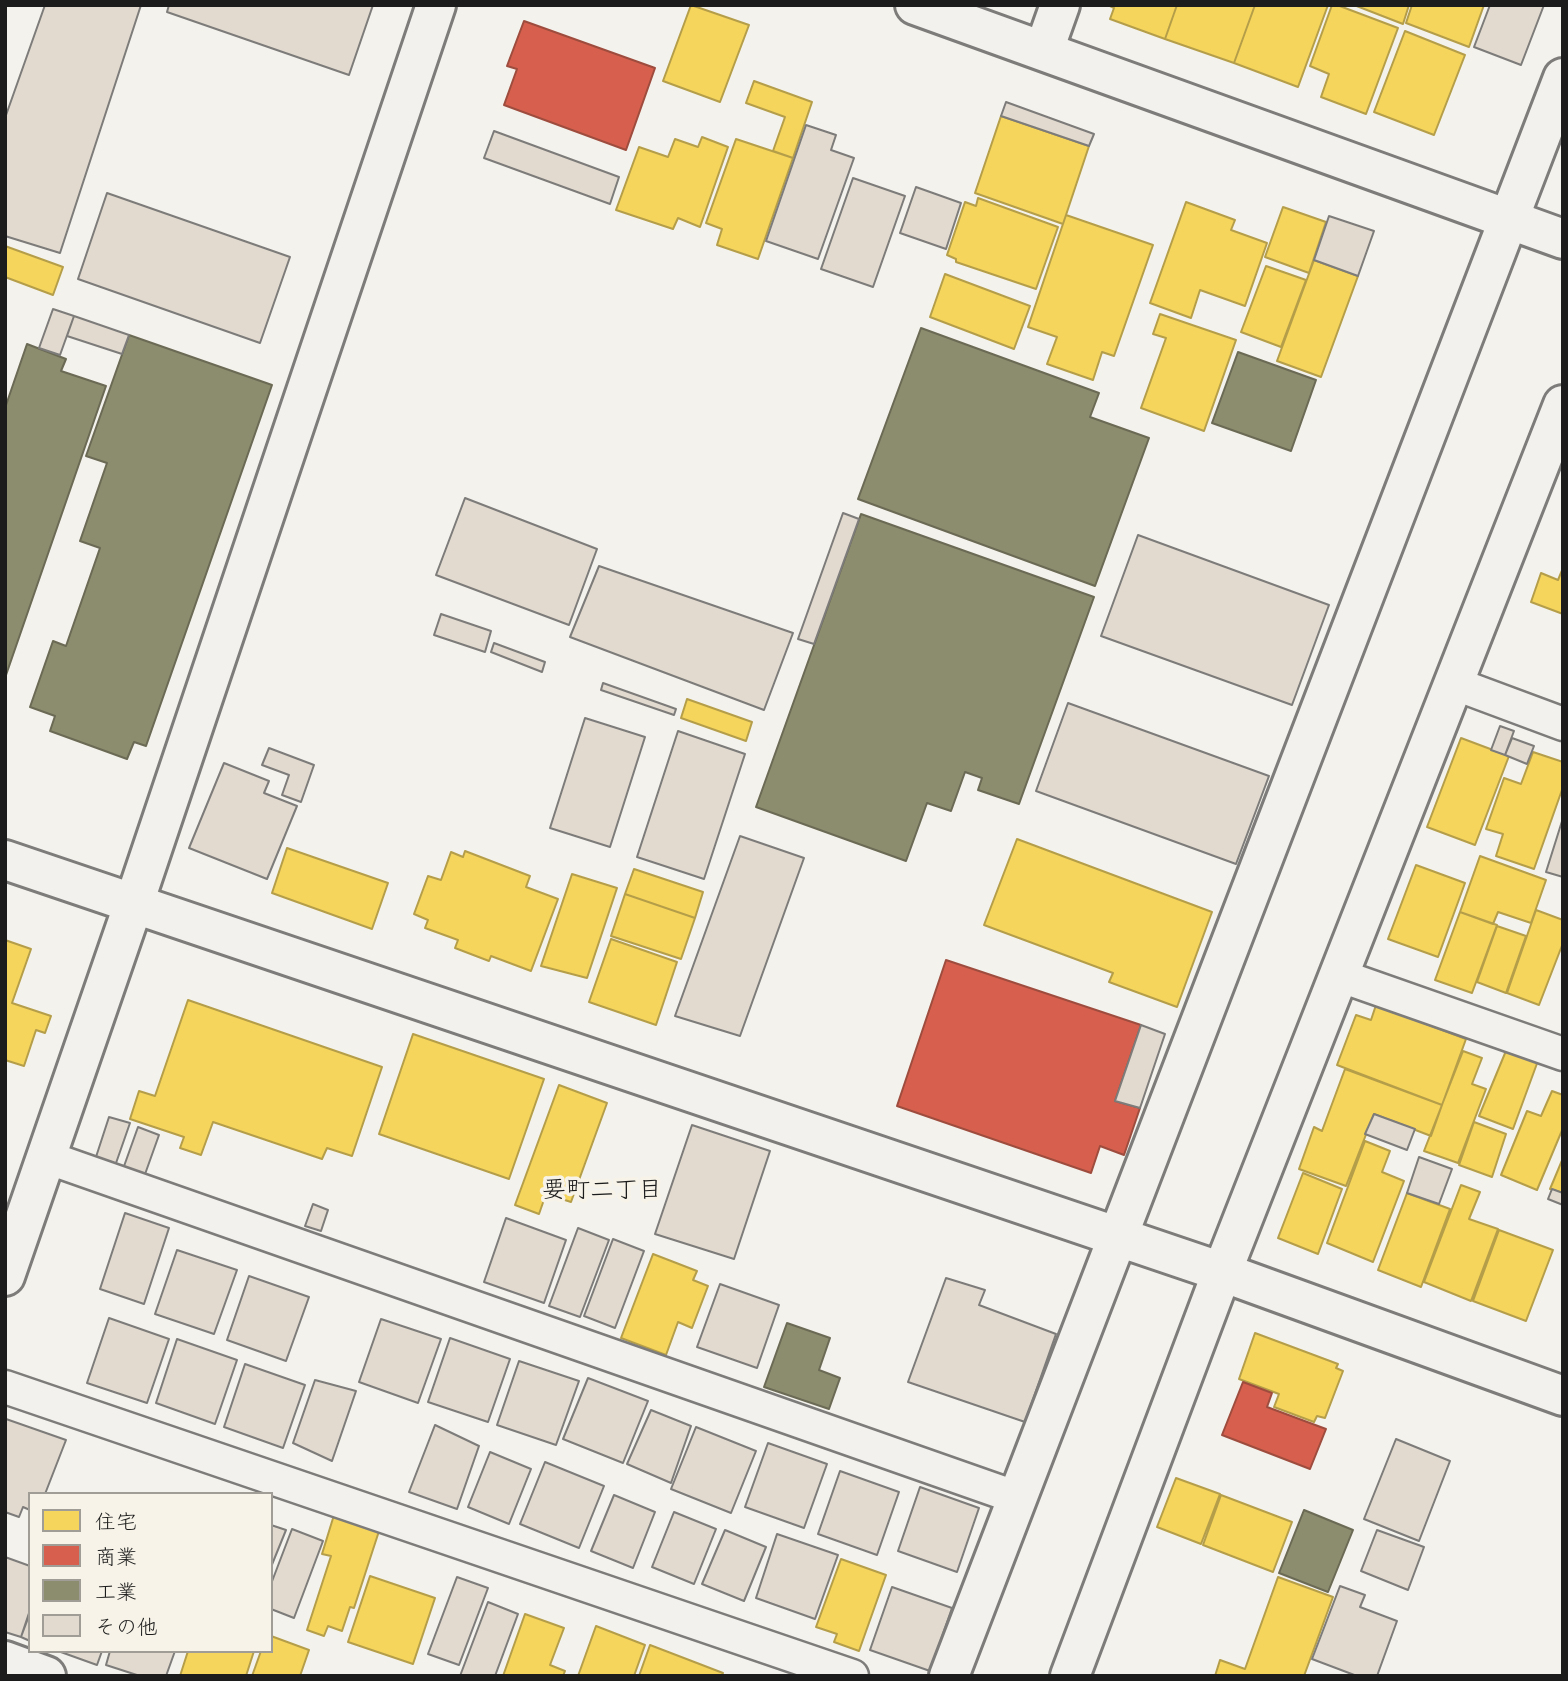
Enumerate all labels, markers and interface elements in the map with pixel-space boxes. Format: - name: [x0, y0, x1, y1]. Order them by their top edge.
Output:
- district label: 要町二丁目: [542, 1177, 662, 1205]
- legend: [28, 1492, 273, 1653]
- text: 住宅: [95, 1509, 137, 1536]
- text: 商業: [95, 1544, 137, 1571]
- text: 工業: [95, 1579, 137, 1606]
- text: その他: [95, 1614, 158, 1641]

